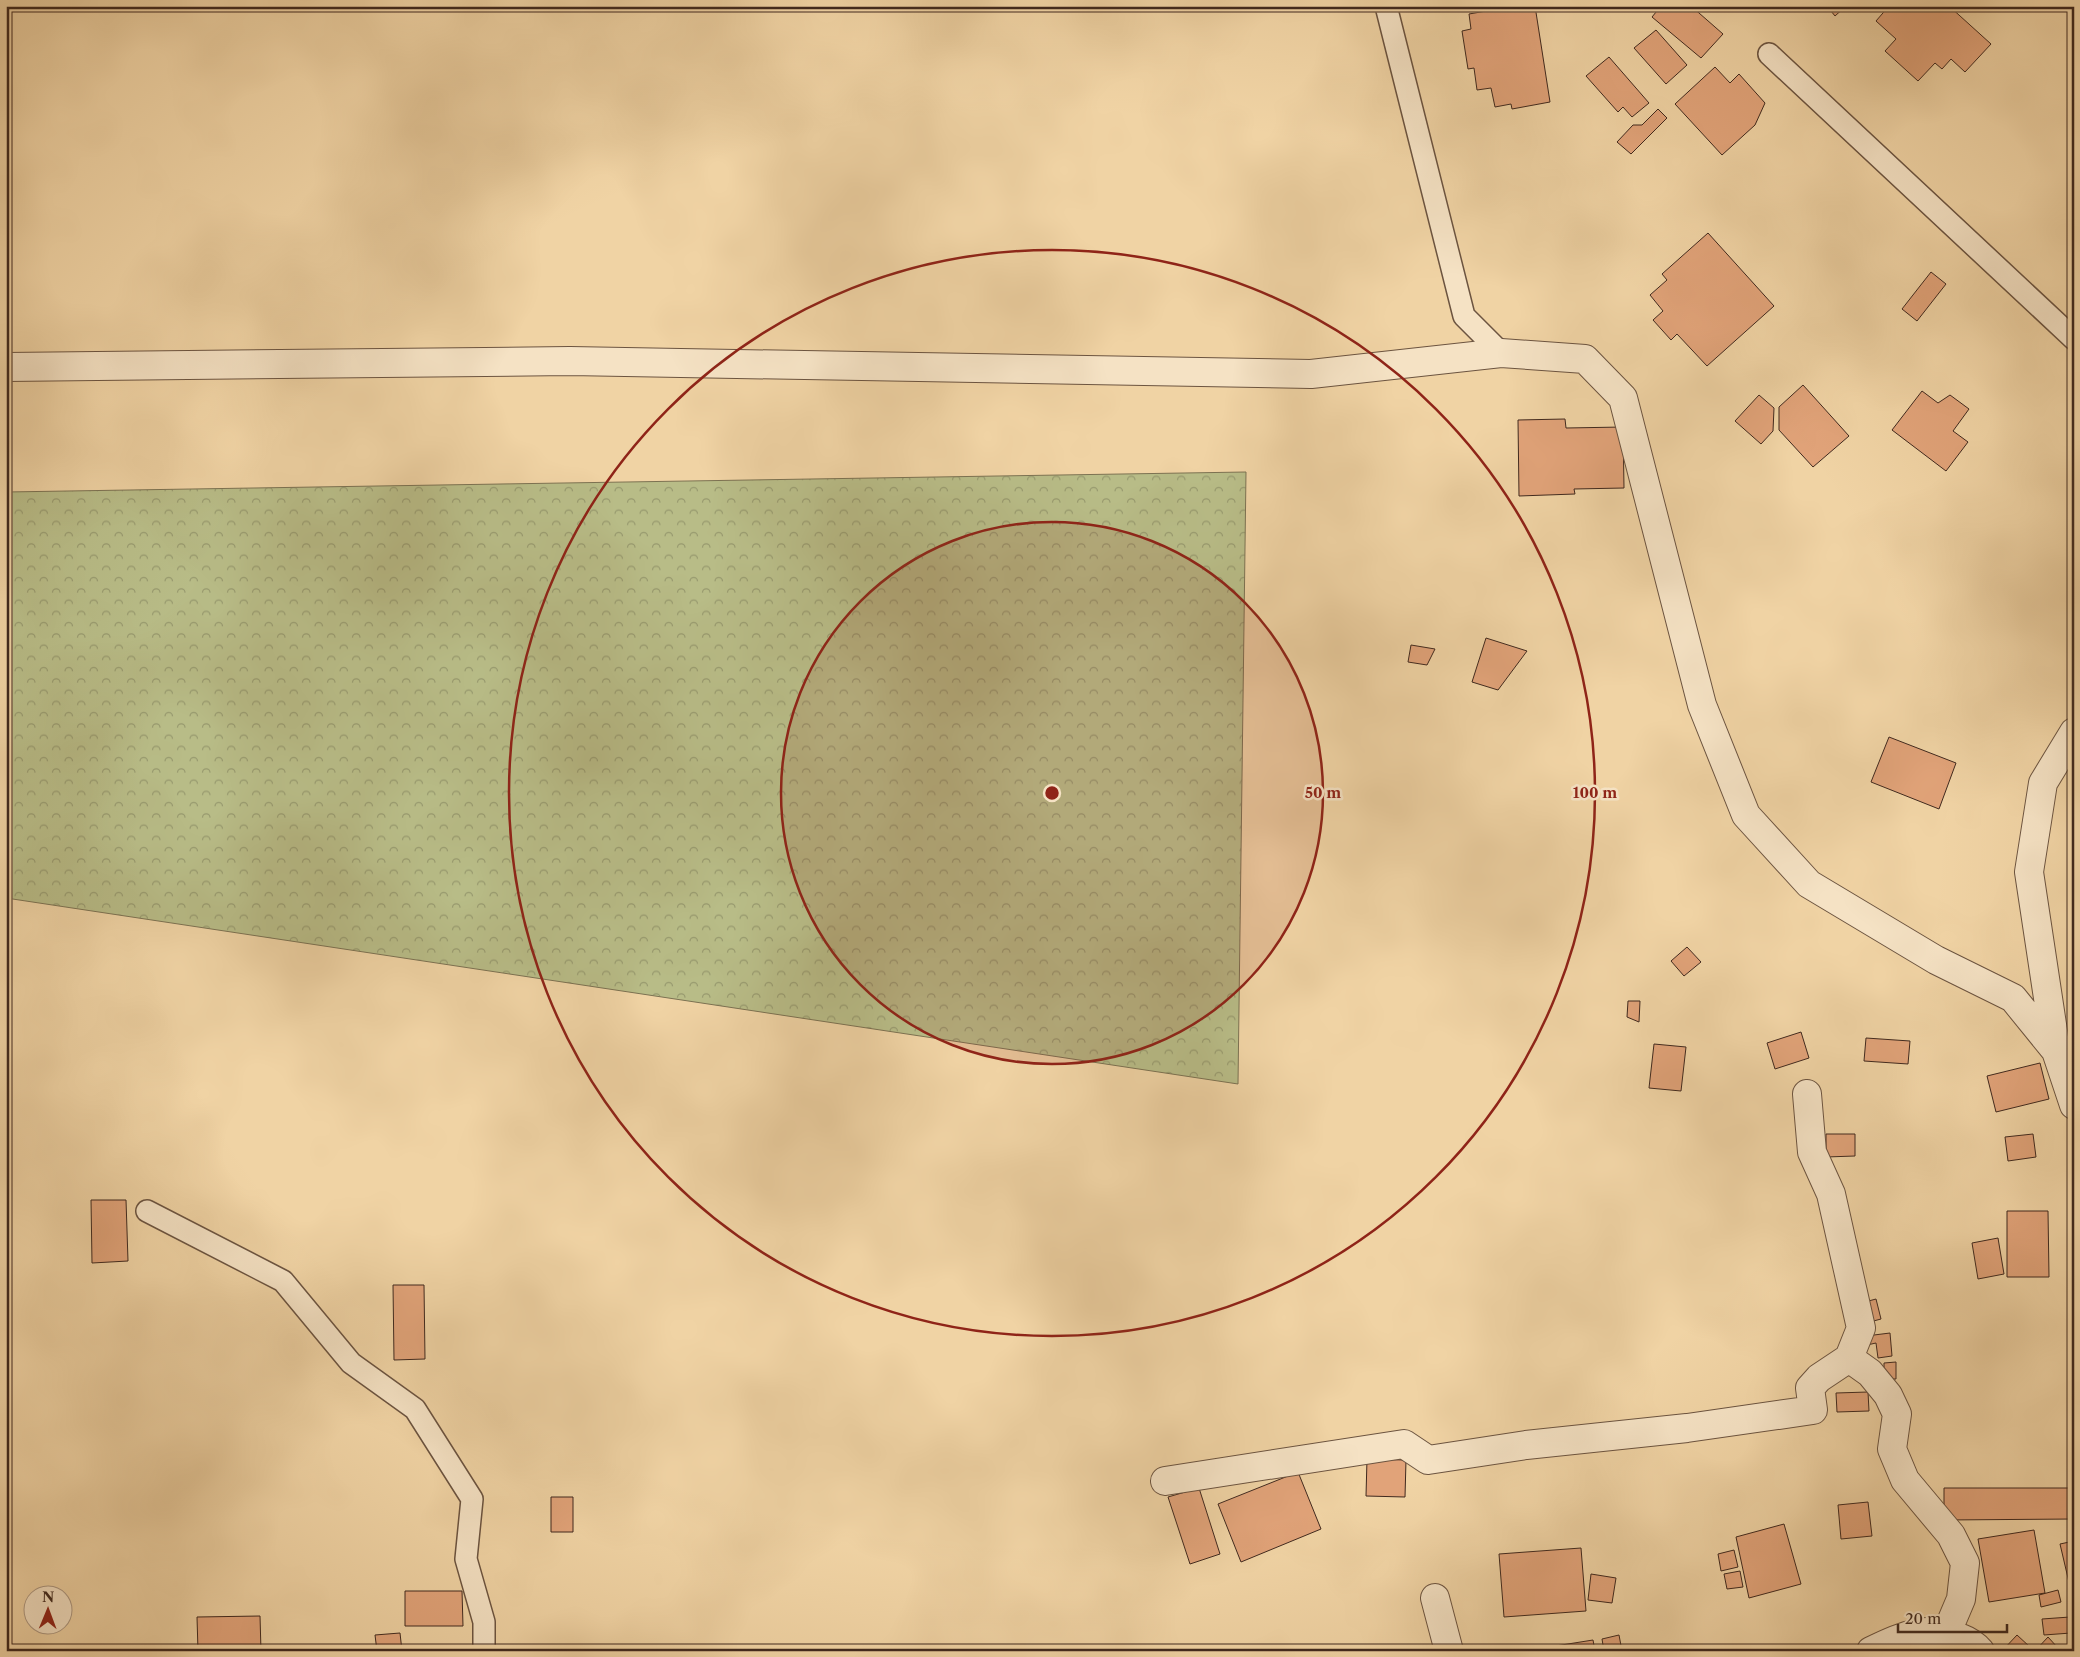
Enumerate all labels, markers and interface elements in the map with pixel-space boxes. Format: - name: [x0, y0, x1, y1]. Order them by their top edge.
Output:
- text: 50 m: [1305, 783, 1341, 802]
- text: 100 m: [1573, 783, 1617, 802]
- centre of rings: [1043, 784, 1061, 802]
- north arrow: [22, 1584, 72, 1634]
- text: N: [42, 1588, 54, 1606]
- scale bar: [1898, 1602, 2006, 1634]
- text: 20 m: [1905, 1609, 1941, 1628]

